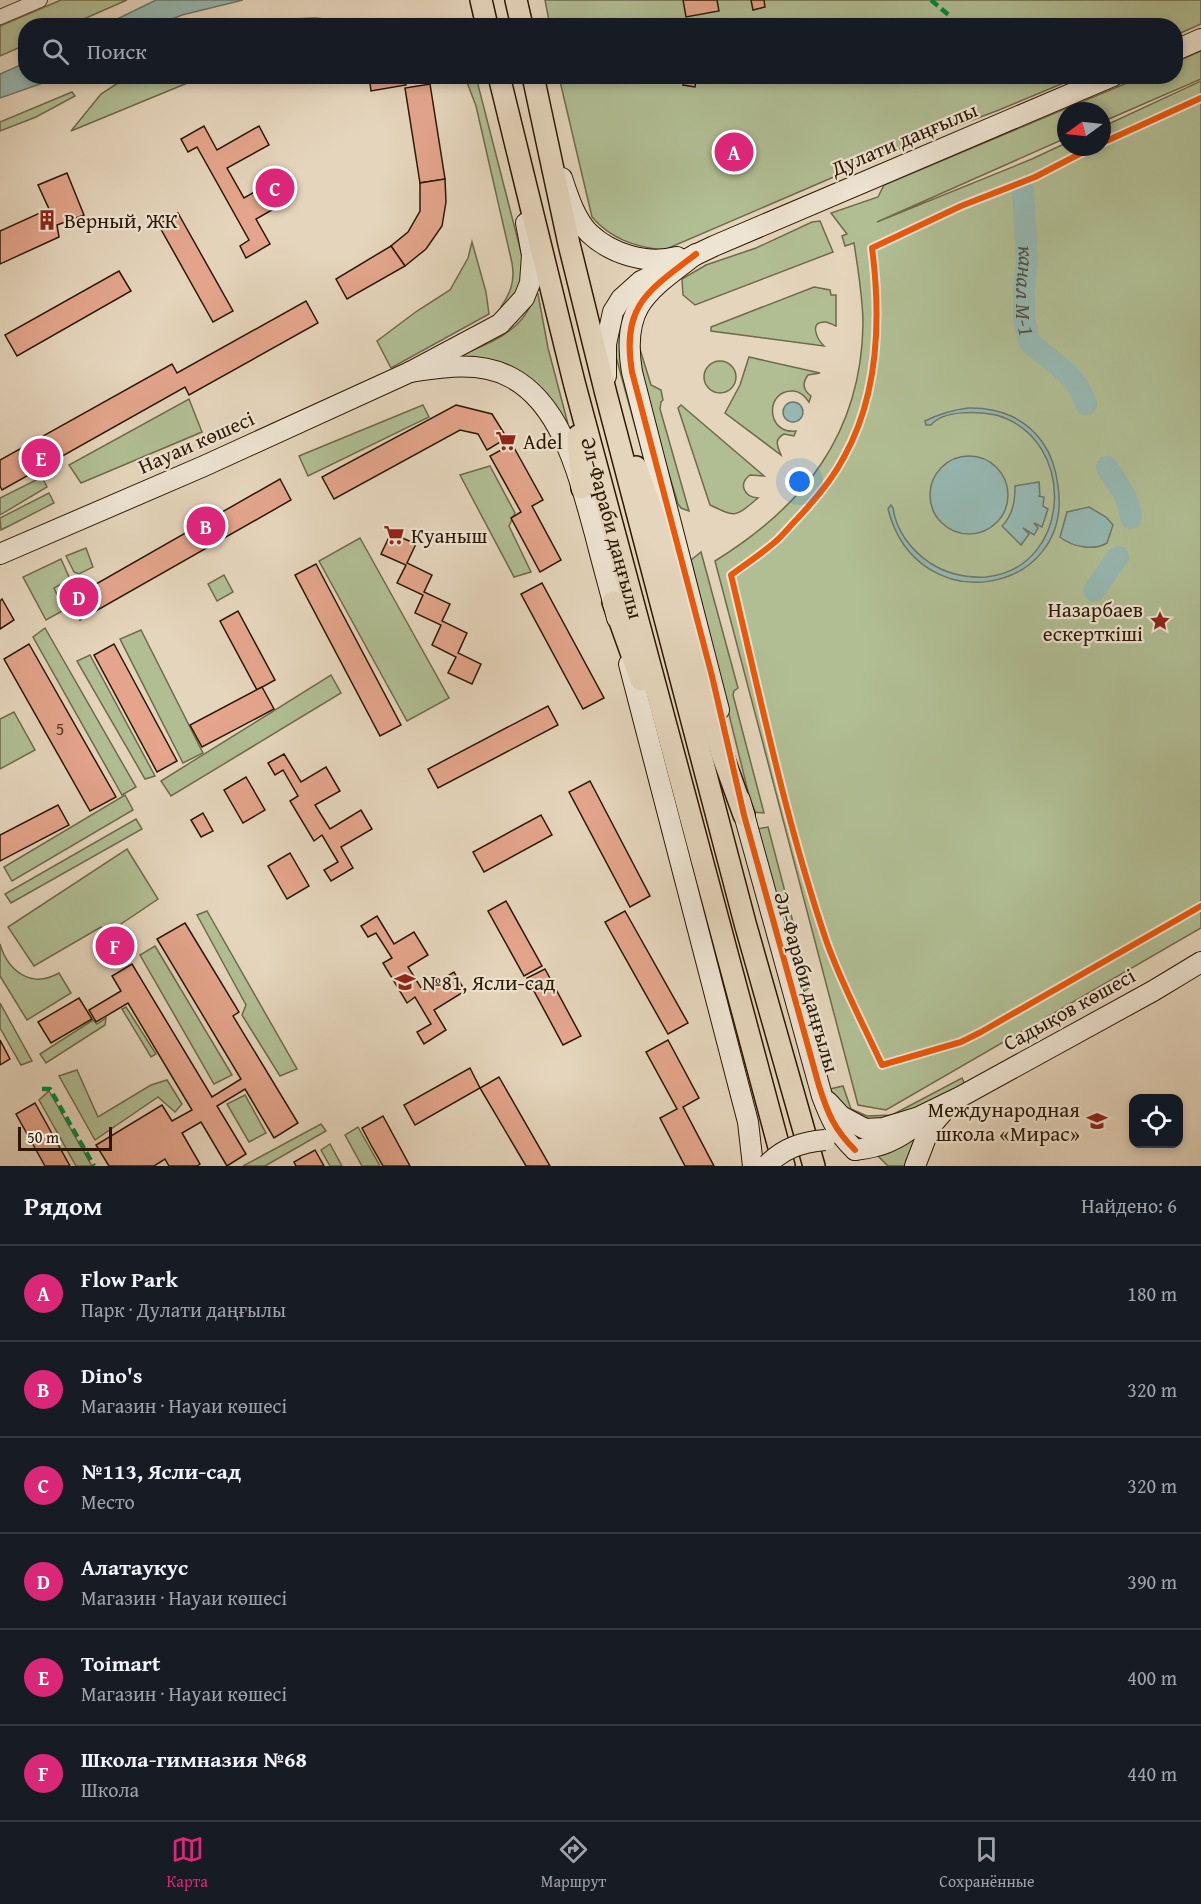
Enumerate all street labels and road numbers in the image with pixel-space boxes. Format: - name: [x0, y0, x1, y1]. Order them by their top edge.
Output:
- street label: Дулати даңғылы: [825, 94, 982, 184]
- street label: Науаи көшесі: [133, 402, 259, 481]
- street label: Әл-Фараби даңғылы: [574, 433, 652, 622]
- street label: Әл-Фараби даңғылы: [766, 888, 848, 1076]
- street label: Садықов көшесі: [997, 960, 1141, 1058]

